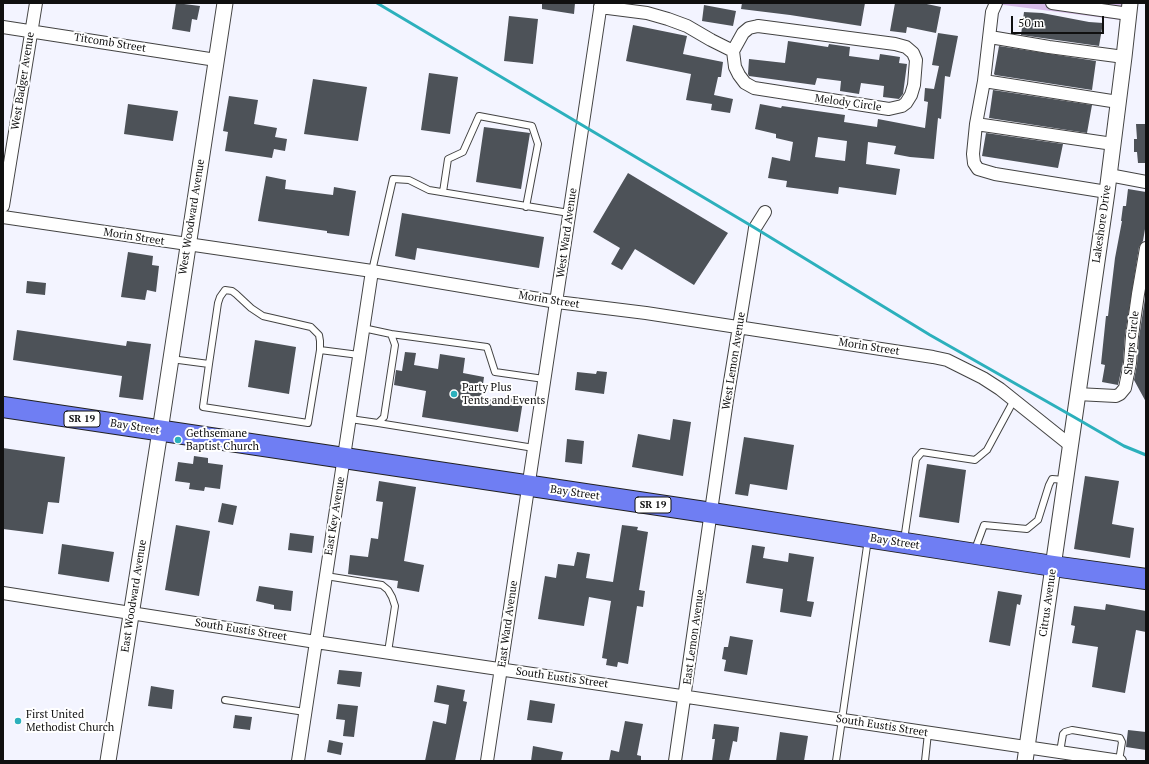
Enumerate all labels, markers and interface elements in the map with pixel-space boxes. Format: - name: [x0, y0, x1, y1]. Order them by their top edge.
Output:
- scale bar: [1013, 8, 1106, 34]
- text: 50 m: [1018, 15, 1044, 30]
- street label: West Badger Avenue: [9, 31, 37, 131]
- street label: Titcomb Street: [73, 31, 147, 55]
- street label: Melody Circle: [814, 92, 882, 114]
- street label: West Woodward Avenue: [176, 158, 208, 276]
- street label: Lakeshore Drive: [1090, 184, 1114, 264]
- street label: West Ward Avenue: [554, 187, 580, 279]
- street label: Morin Street: [102, 226, 166, 248]
- street label: Morin Street: [517, 289, 581, 311]
- street label: Sharps Circle: [1122, 310, 1142, 376]
- street label: West Lemon Avenue: [720, 311, 748, 411]
- street label: Morin Street: [837, 336, 901, 358]
- place label: Party Plus Tents and Events: [462, 381, 545, 407]
- marker: Party Plus Tents and Events: [449, 389, 459, 399]
- road number: SR 19: [64, 411, 100, 427]
- street label: Bay Street: [109, 417, 161, 437]
- place label: Gethsemane Baptist Church: [186, 427, 259, 453]
- marker: Gethsemane Baptist Church: [173, 435, 183, 445]
- street label: East Key Avenue: [322, 476, 348, 556]
- street label: Bay Street: [549, 483, 601, 503]
- road number: SR 19: [635, 497, 671, 513]
- street label: Bay Street: [869, 532, 921, 552]
- street label: East Woodward Avenue: [119, 539, 149, 653]
- street label: Citrus Avenue: [1037, 568, 1059, 638]
- street label: East Ward Avenue: [495, 580, 521, 668]
- street label: East Lemon Avenue: [681, 589, 707, 685]
- street label: South Eustis Street: [194, 616, 288, 644]
- street label: South Eustis Street: [515, 665, 609, 691]
- place label: First United Methodist Church: [26, 708, 114, 734]
- street label: South Eustis Street: [835, 712, 929, 740]
- marker: First United Methodist Church: [13, 716, 23, 726]

